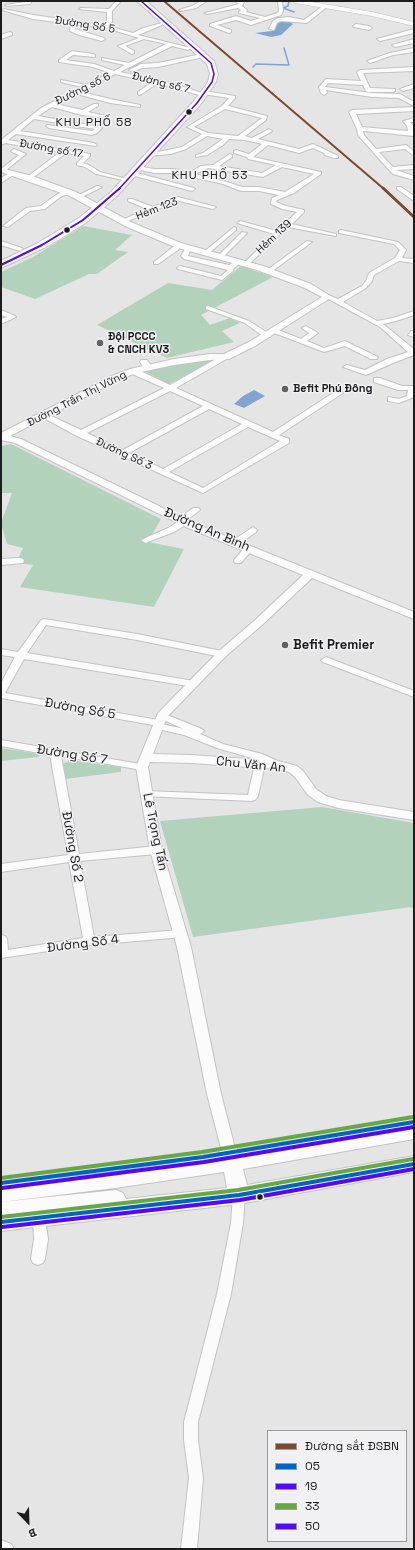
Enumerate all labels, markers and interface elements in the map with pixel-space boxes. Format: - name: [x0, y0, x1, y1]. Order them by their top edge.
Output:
- street label: Đường Số 5: [54, 14, 116, 36]
- street label: Đường số 7: [131, 69, 191, 97]
- street label: Đường số 6: [53, 70, 113, 108]
- unlabelled marker: [184, 107, 194, 117]
- district label: KHU PHỐ 58: [55, 116, 133, 130]
- street label: Đường số 17: [18, 137, 84, 161]
- district label: KHU PHỐ 53: [172, 169, 248, 183]
- street label: Hẻm 123: [134, 195, 180, 223]
- street label: Hẻm 139: [253, 217, 295, 257]
- unlabelled marker: [62, 225, 72, 235]
- place label: Đội PCCC & CNCH KV3: [108, 330, 169, 356]
- marker: Đội PCCC & CNCH KV3: [95, 338, 105, 348]
- street label: Đường Trần Thị Vững: [25, 368, 129, 430]
- place label: Befit Phú Đông: [293, 382, 372, 396]
- marker: Befit Phú Đông: [280, 384, 290, 394]
- street label: Đường Số 3: [94, 435, 154, 473]
- street label: Đường An Bình: [162, 505, 252, 555]
- place label: Befit Premier: [293, 637, 374, 653]
- marker: Befit Premier: [280, 640, 290, 650]
- street label: Đường Số 5: [43, 695, 117, 723]
- street label: Đường Số 7: [36, 742, 108, 768]
- street label: Chu Văn An: [215, 754, 287, 776]
- street label: Lê Trọng Tấn: [139, 792, 171, 872]
- street label: Đường Số 2: [58, 810, 86, 884]
- street label: Đường Số 4: [46, 932, 120, 956]
- unlabelled marker: [255, 1192, 265, 1202]
- legend: [267, 1430, 407, 1542]
- text: Đường sắt ĐSBN: [305, 1438, 399, 1454]
- text: 05: [305, 1458, 320, 1474]
- text: 19: [305, 1478, 317, 1494]
- text: 33: [305, 1498, 320, 1514]
- north arrow: [8, 1502, 48, 1542]
- text: 50: [305, 1518, 320, 1534]
- text: B: [27, 1525, 39, 1541]

